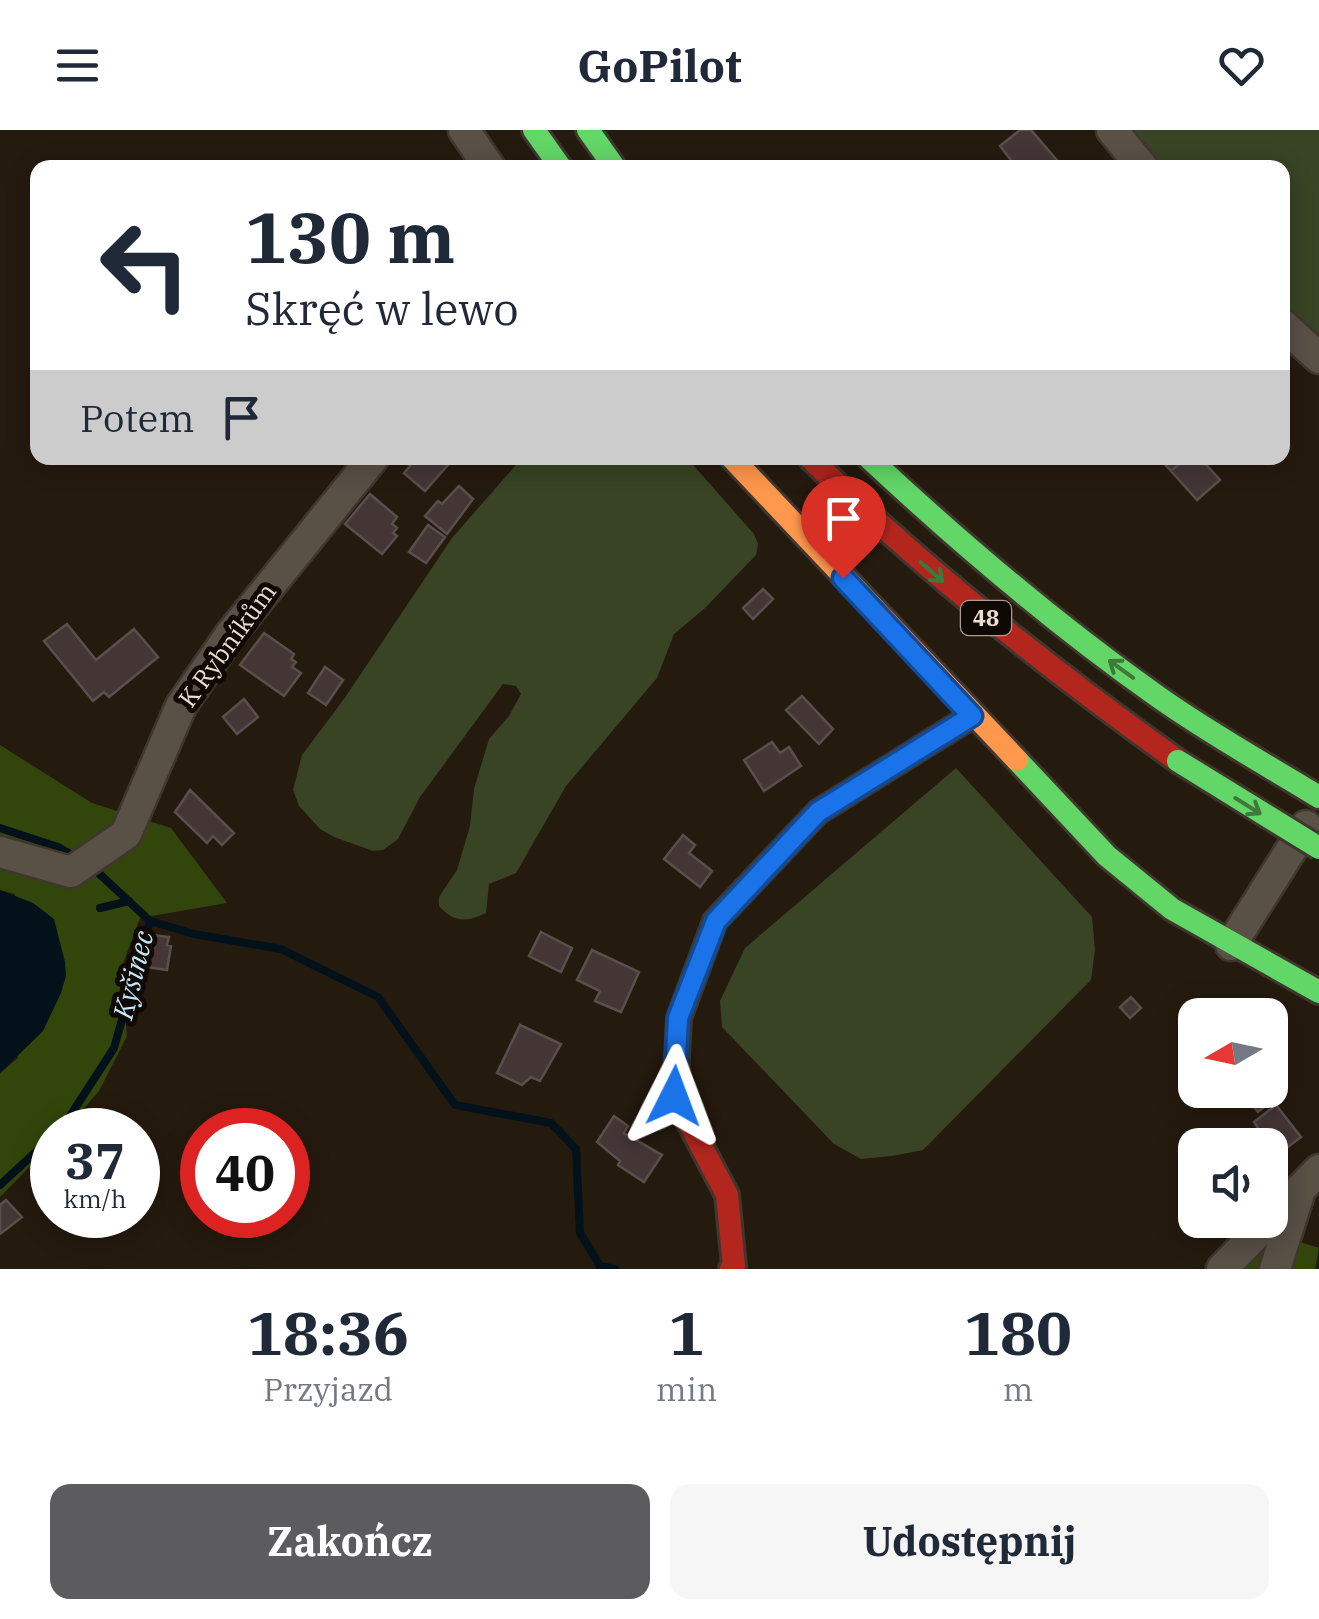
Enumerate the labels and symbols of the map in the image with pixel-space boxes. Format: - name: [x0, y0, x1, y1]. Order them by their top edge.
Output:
- pin: [801, 476, 886, 579]
- one-way arrow: [918, 561, 944, 583]
- street label: K Rybníkům: [170, 576, 283, 713]
- road number: 48: [961, 601, 1011, 635]
- one-way arrow: [1108, 658, 1135, 679]
- one-way arrow: [1233, 796, 1262, 816]
- water label: Kyšinec: [103, 927, 161, 1024]
- north arrow: [1178, 998, 1288, 1108]
- position arrow: [622, 1044, 726, 1148]
- speed limit sign: 40: [180, 1108, 310, 1238]

